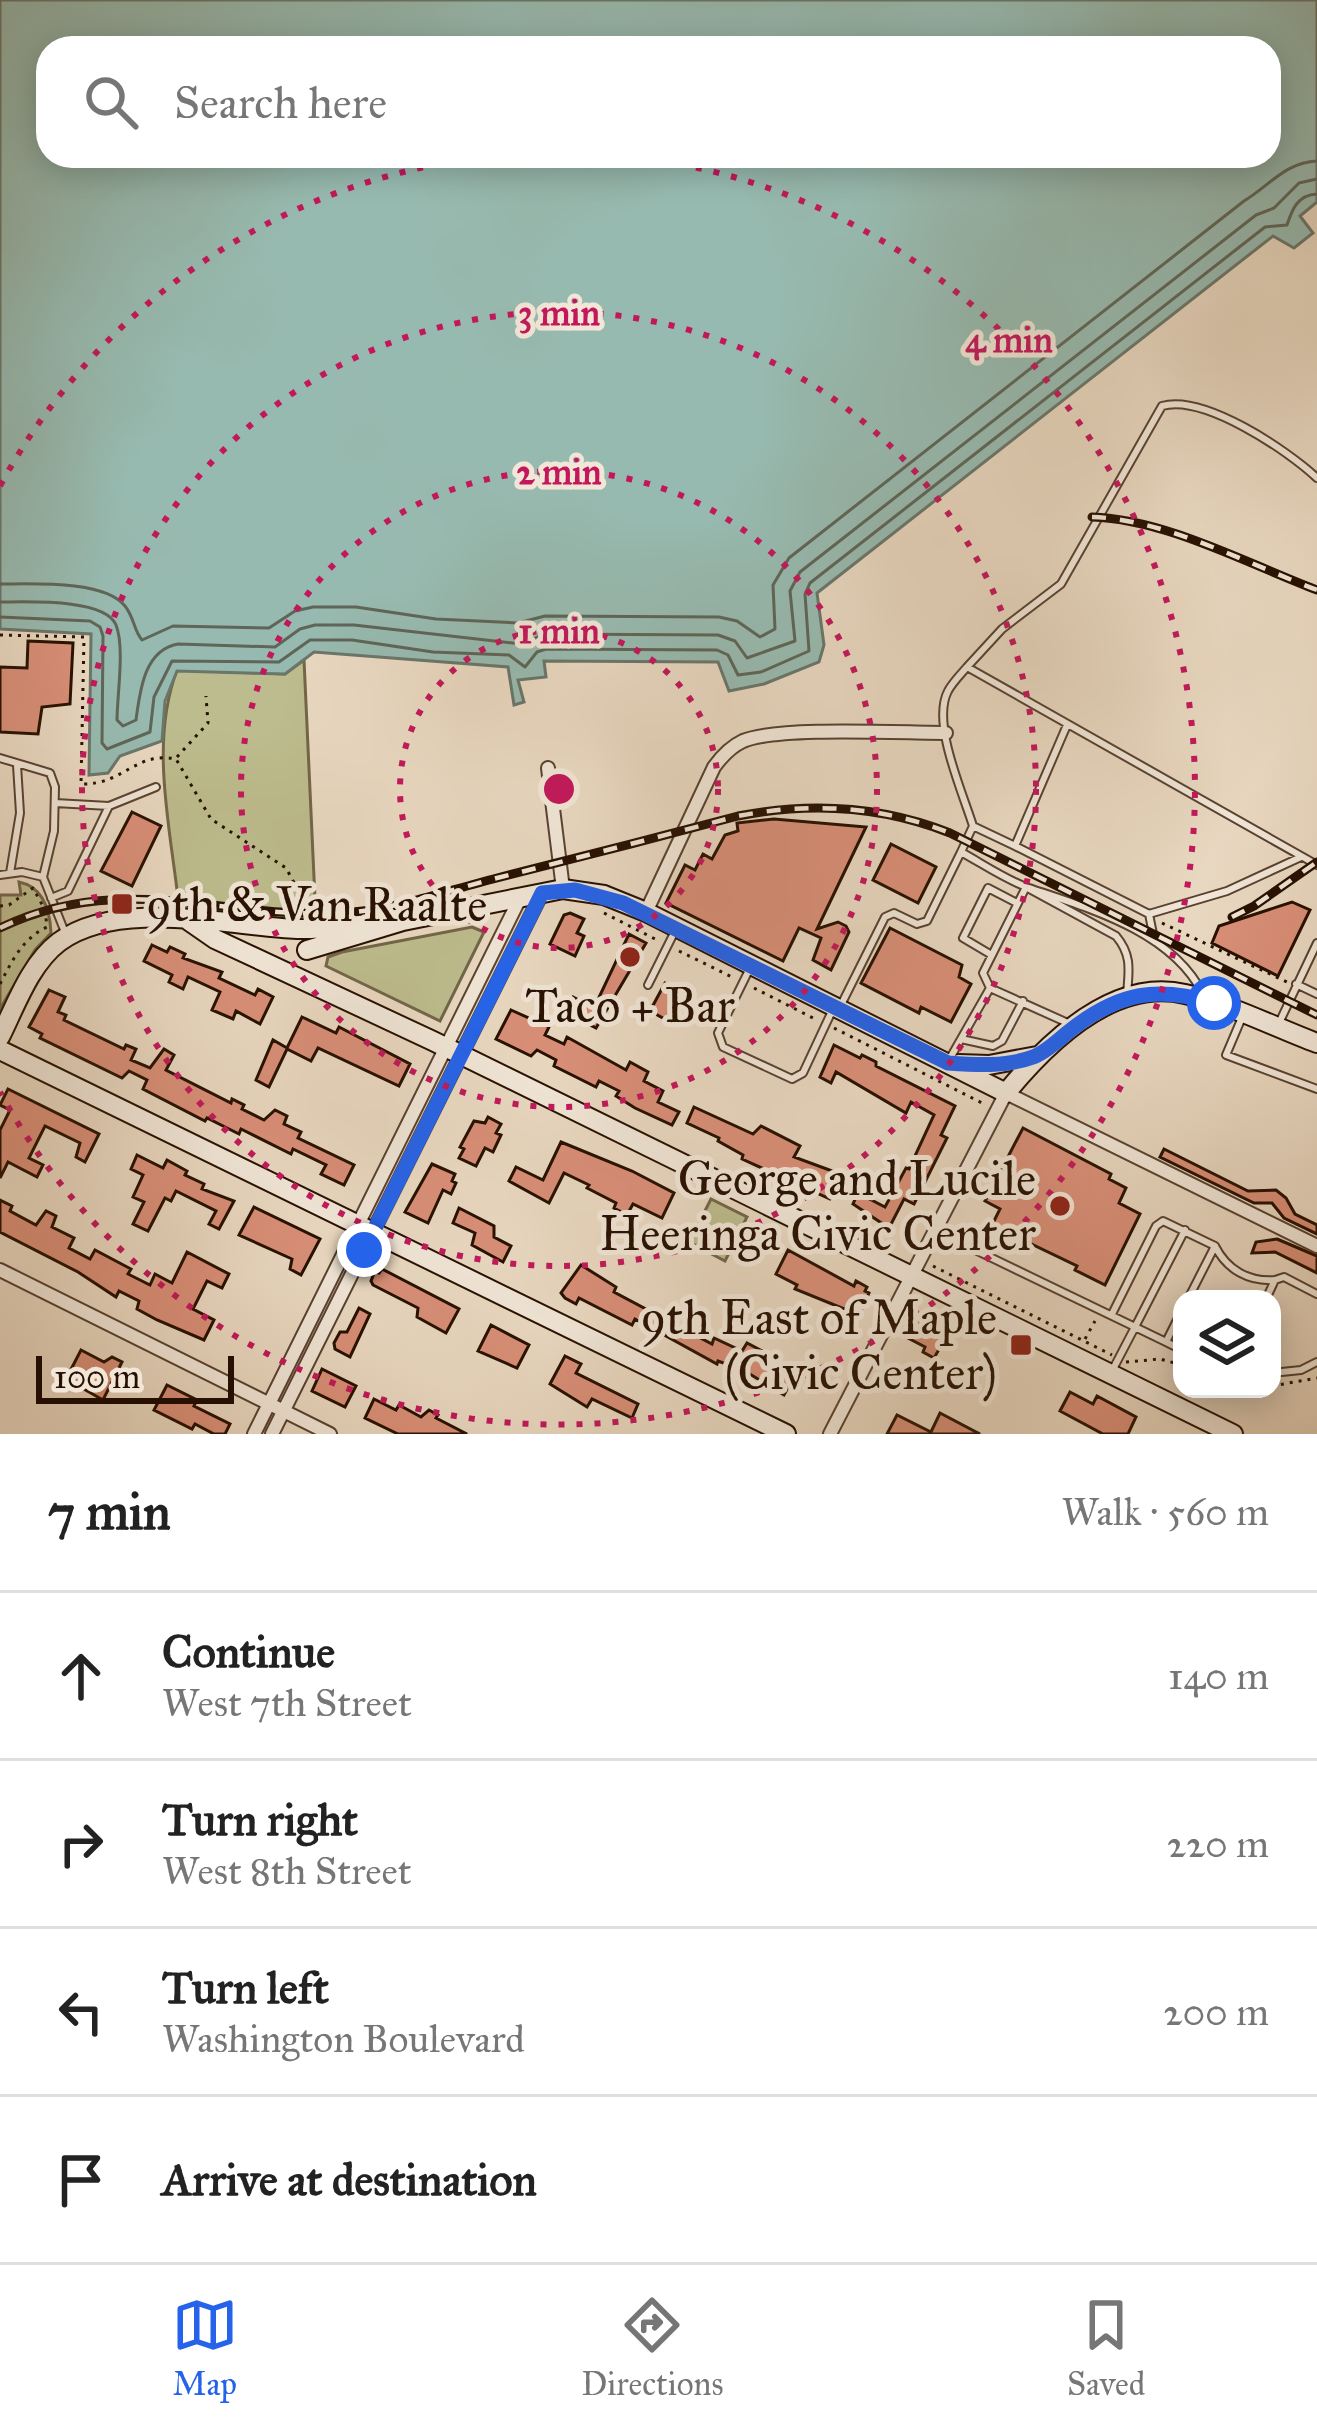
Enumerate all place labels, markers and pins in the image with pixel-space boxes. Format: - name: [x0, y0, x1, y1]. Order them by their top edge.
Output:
- centre of rings: [538, 768, 580, 810]
- place label: 9th & Van Raalte: [146, 875, 487, 934]
- marker: 9th & Van Raalte: [109, 891, 135, 917]
- marker: Taco + Bar: [617, 944, 643, 970]
- place label: Taco + Bar: [525, 976, 735, 1035]
- place label: George and Lucile Heeringa Civic Center: [599, 1149, 1036, 1263]
- marker: George and Lucile Heeringa Civic Center: [1047, 1193, 1073, 1219]
- place label: 9th East of Maple (Civic Center): [640, 1288, 997, 1402]
- marker: 9th East of Maple (Civic Center): [1008, 1332, 1034, 1358]

